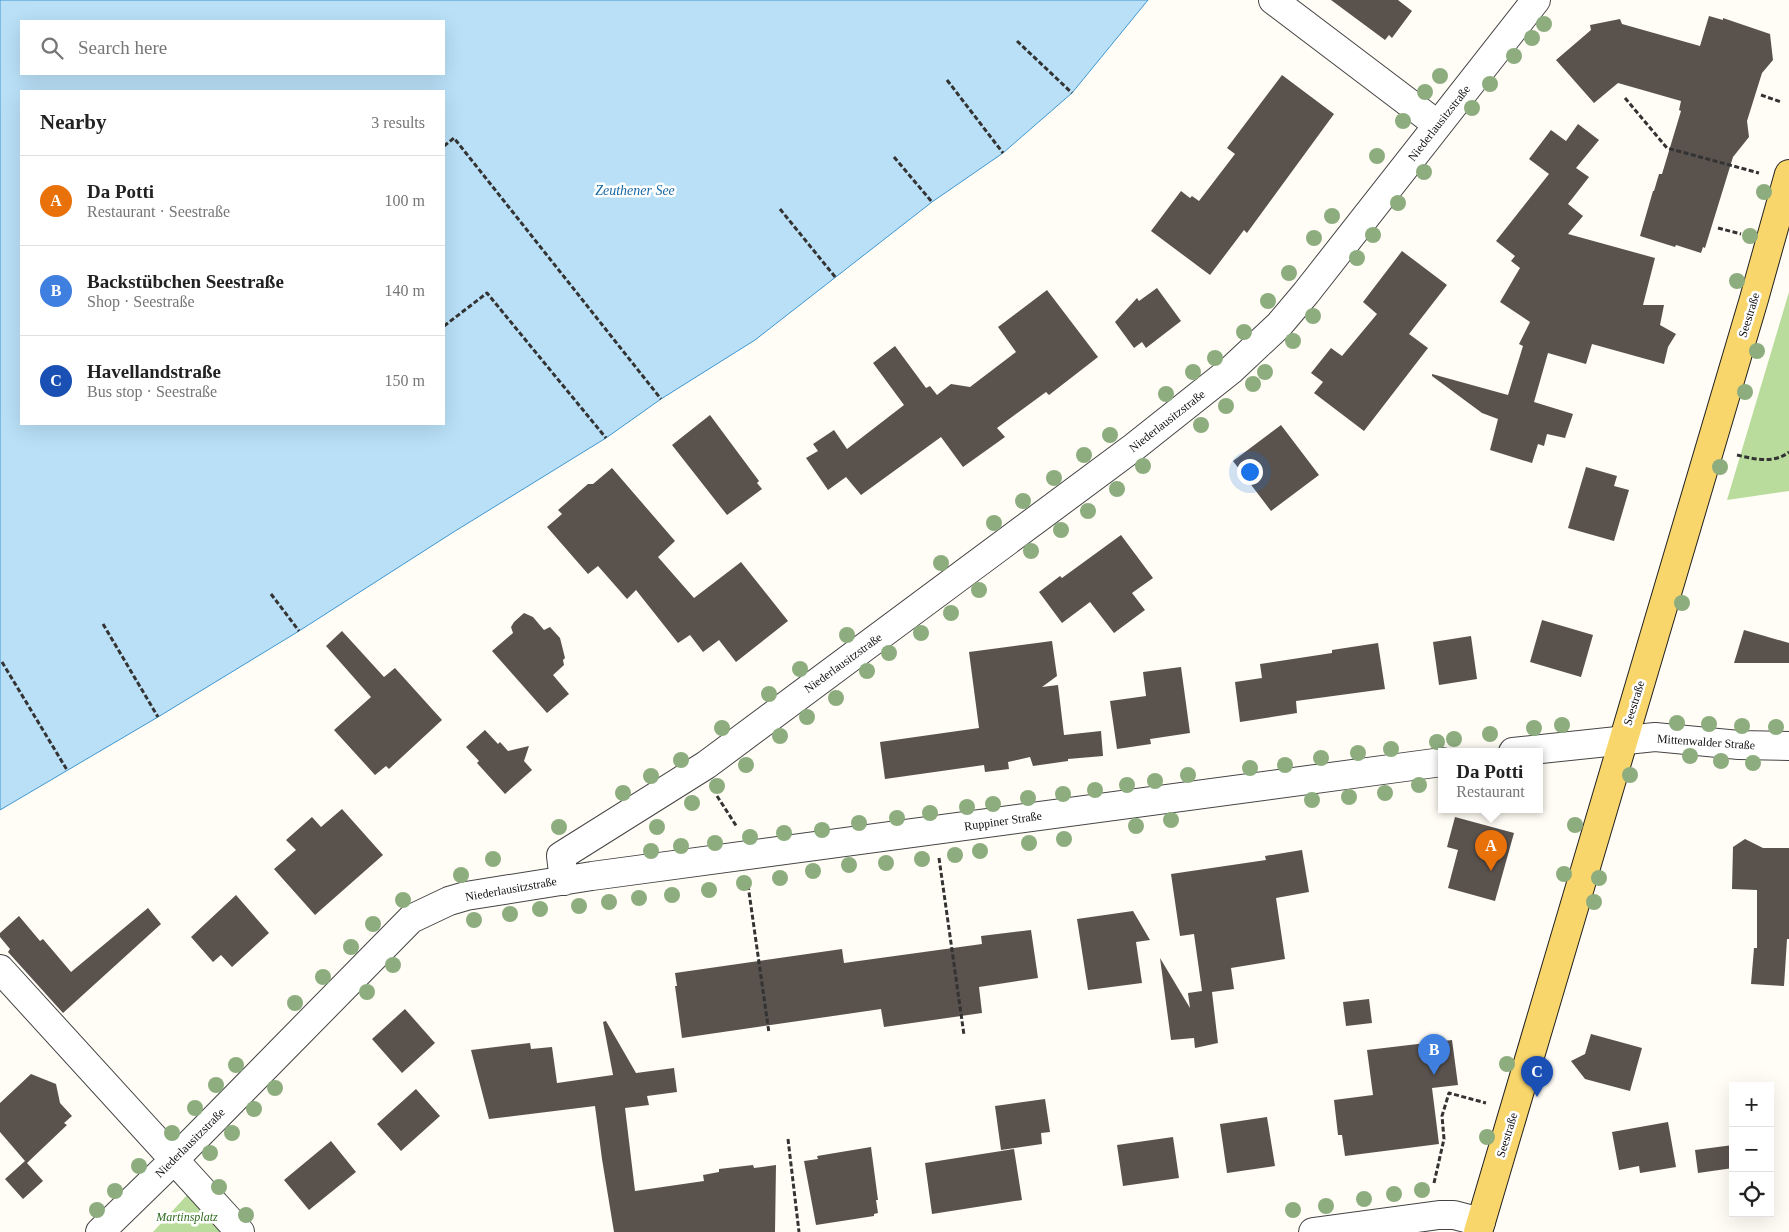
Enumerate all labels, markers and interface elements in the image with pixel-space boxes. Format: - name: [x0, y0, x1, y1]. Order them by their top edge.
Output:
- search box: [20, 20, 445, 75]
- icon: search: [38, 34, 66, 62]
- text: Search here: [78, 37, 167, 58]
- street label: Niederlausitzstraße: [1405, 82, 1473, 164]
- text: Nearby: [40, 110, 107, 134]
- text: 3 results: [371, 114, 425, 131]
- text: Da Potti: [87, 181, 154, 202]
- water label: Zeuthener See: [595, 183, 675, 198]
- text: A: [50, 192, 62, 209]
- text: 100 m: [385, 192, 425, 209]
- text: Restaurant · Seestraße: [87, 203, 230, 220]
- text: Backstübchen Seestraße: [87, 271, 284, 292]
- text: B: [51, 282, 61, 299]
- text: 140 m: [385, 282, 425, 299]
- street label: Seestraße: [1736, 291, 1762, 339]
- text: Shop · Seestraße: [87, 293, 195, 310]
- text: Havellandstraße: [87, 361, 221, 382]
- text: C: [50, 372, 62, 389]
- text: 150 m: [385, 372, 425, 389]
- text: Bus stop · Seestraße: [87, 383, 217, 400]
- street label: Niederlausitzstraße: [1126, 387, 1208, 455]
- your location: [1237, 459, 1263, 485]
- street label: Niederlausitzstraße: [801, 630, 885, 696]
- street label: Seestraße: [1621, 679, 1647, 727]
- street label: Mittenwalder Straße: [1656, 732, 1756, 752]
- popup: [1438, 748, 1543, 813]
- text: Da Potti: [1456, 761, 1523, 782]
- text: Restaurant: [1456, 783, 1525, 800]
- street label: Ruppiner Straße: [963, 809, 1043, 833]
- pin: A: [1475, 830, 1507, 871]
- street label: Niederlausitzstraße: [464, 874, 558, 904]
- pin: B: [1418, 1034, 1450, 1075]
- pin: C: [1521, 1056, 1553, 1097]
- map controls: [1729, 1082, 1774, 1217]
- button: +: [1729, 1082, 1774, 1127]
- street label: Niederlausitzstraße: [152, 1105, 228, 1181]
- street label: Seestraße: [1494, 1111, 1520, 1159]
- button: −: [1729, 1127, 1774, 1172]
- button: locate: [1729, 1172, 1774, 1217]
- park label: Martinsplatz: [155, 1210, 218, 1224]

